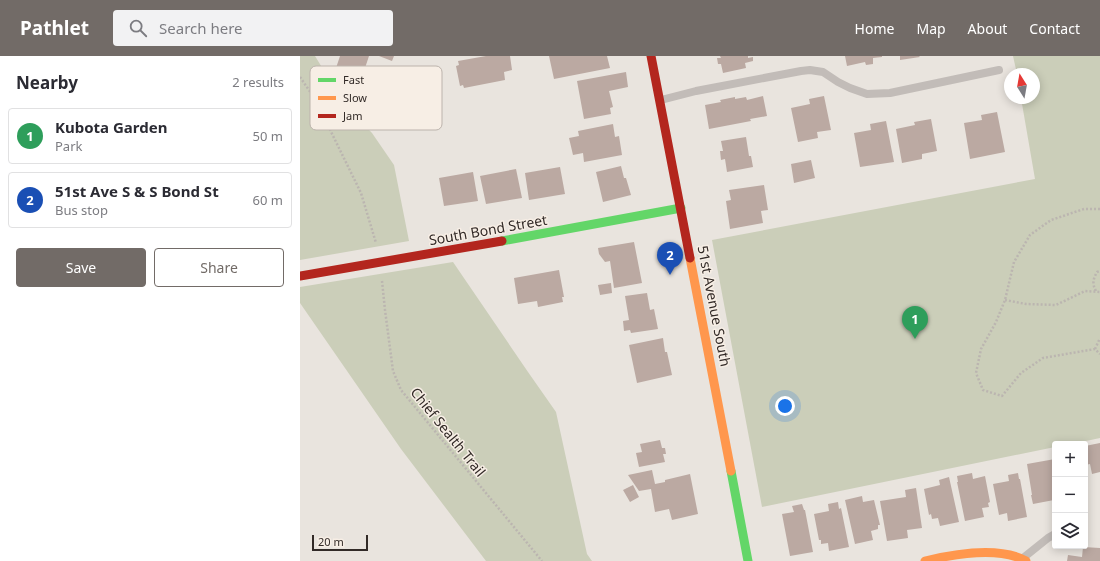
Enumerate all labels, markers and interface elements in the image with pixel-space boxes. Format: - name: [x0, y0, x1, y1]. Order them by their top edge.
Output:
- search box: [113, 10, 393, 46]
- text: Pathlet: [20, 15, 89, 41]
- icon: search: [127, 17, 149, 39]
- text: Search here: [159, 18, 243, 38]
- text: Home: [855, 19, 894, 38]
- text: Map: [916, 19, 946, 38]
- text: About: [968, 19, 1007, 38]
- text: Contact: [1029, 19, 1080, 38]
- legend: [310, 66, 442, 130]
- north arrow: [1004, 68, 1040, 104]
- text: Nearby: [16, 71, 78, 94]
- text: Fast: [343, 72, 364, 87]
- text: 2 results: [232, 73, 284, 91]
- text: Slow: [343, 90, 367, 105]
- text: Jam: [342, 108, 362, 123]
- text: Kubota Garden: [55, 117, 167, 137]
- text: 1: [26, 127, 34, 145]
- text: 50 m: [253, 127, 283, 145]
- text: Park: [55, 137, 82, 155]
- text: 51st Ave S & S Bond St: [55, 181, 219, 201]
- text: 2: [26, 191, 34, 209]
- text: 60 m: [253, 191, 283, 209]
- text: Bus stop: [55, 201, 108, 219]
- street label: South Bond Street: [427, 210, 549, 249]
- pin: 2: [657, 242, 683, 275]
- street label: 51st Avenue South: [693, 244, 736, 368]
- button: Save: [16, 248, 146, 287]
- button: Share: [154, 248, 284, 287]
- pin: 1: [902, 306, 928, 339]
- street label: Chief Sealth Trail: [407, 383, 490, 480]
- your location: [775, 396, 795, 416]
- map controls: [1052, 441, 1088, 549]
- button: +: [1052, 441, 1088, 477]
- button: −: [1052, 477, 1088, 513]
- button: layers: [1052, 513, 1088, 549]
- scale bar: [312, 533, 368, 552]
- text: 20 m: [318, 534, 344, 549]

